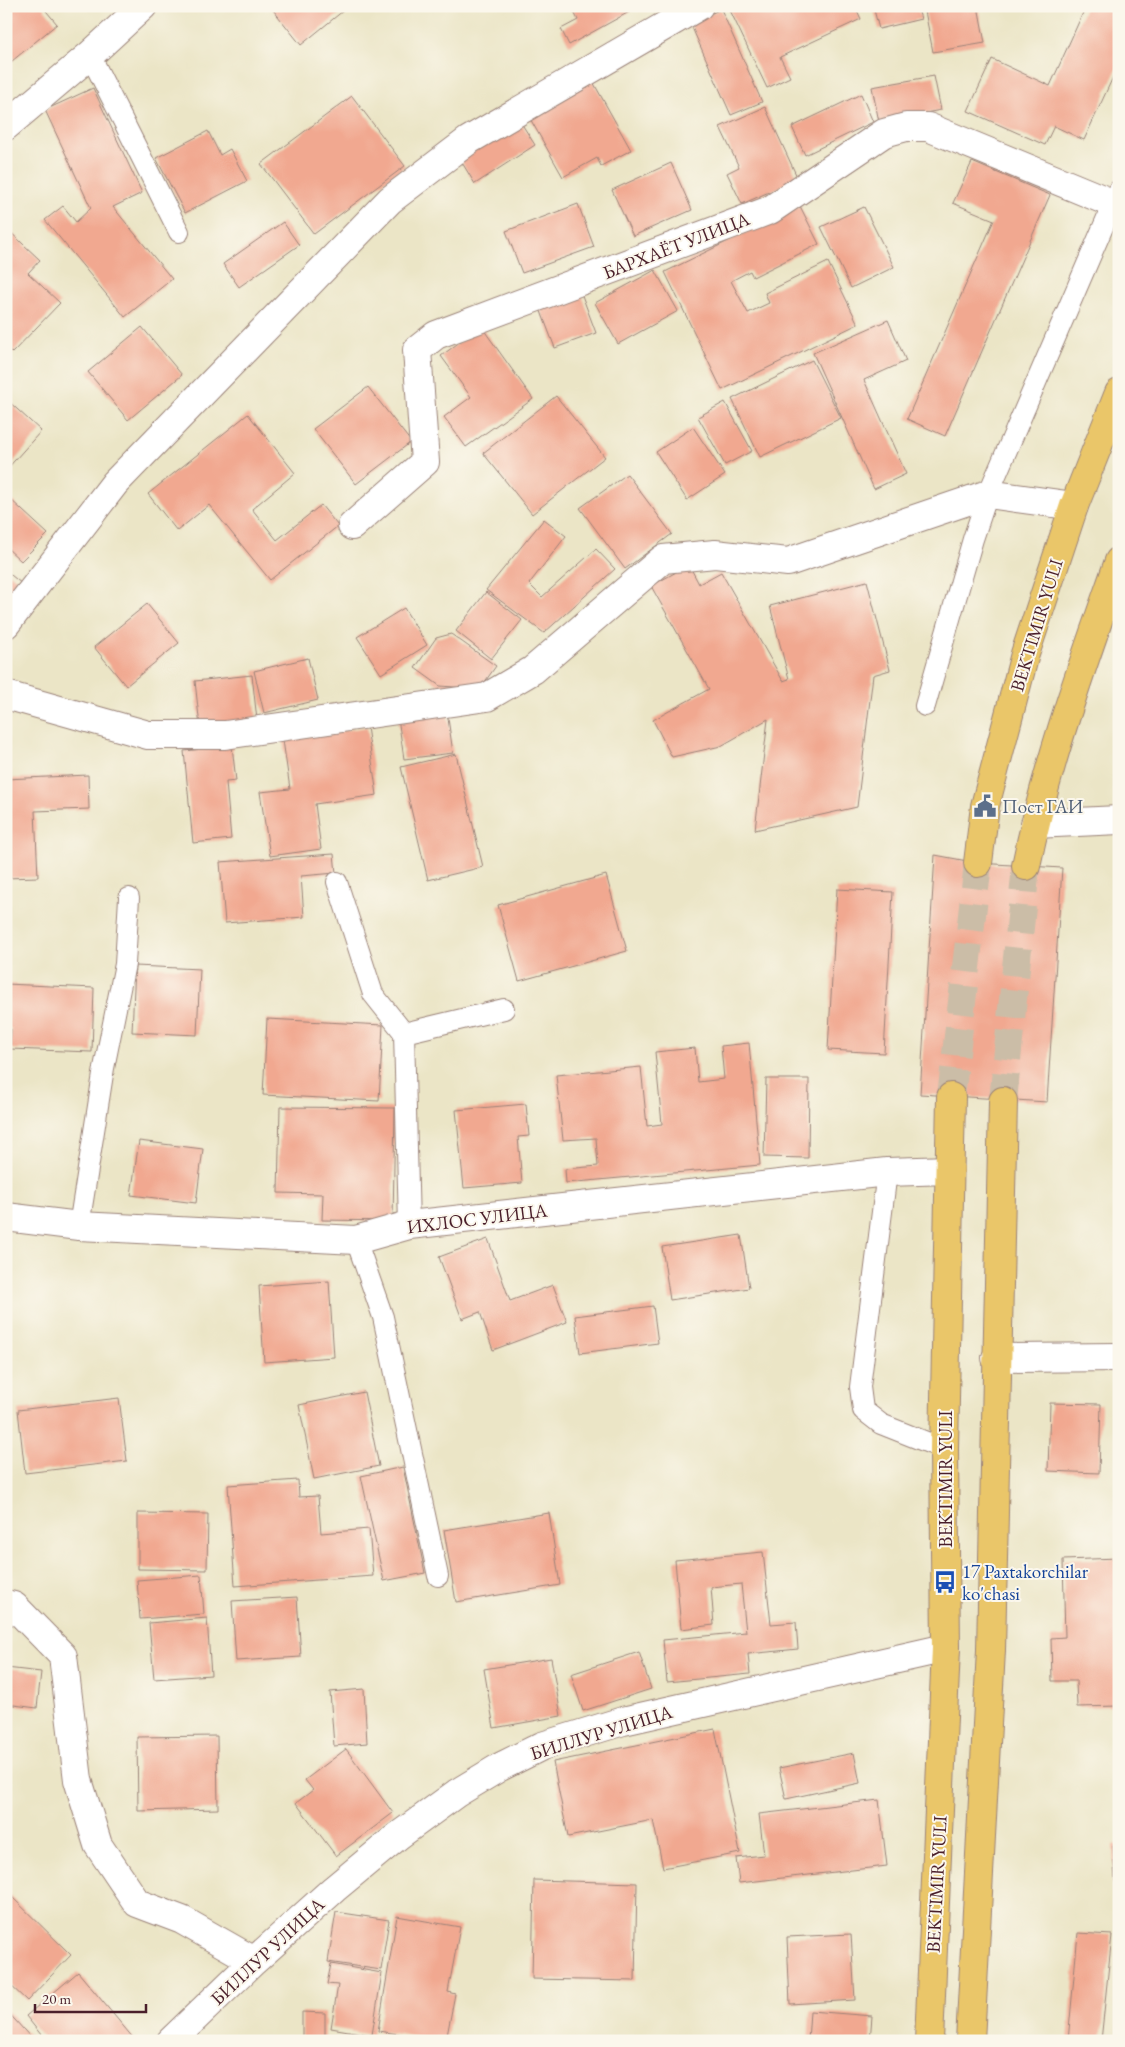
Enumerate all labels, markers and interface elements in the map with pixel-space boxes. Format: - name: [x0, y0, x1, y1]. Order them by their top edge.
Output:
- street label: БАРХАЁТ УЛИЦА: [599, 206, 754, 285]
- street label: BEKTIMIR YULI: [1004, 555, 1069, 695]
- public building icon: Пост ГАИ: [972, 793, 998, 819]
- place label: Пост ГАИ: [1002, 794, 1083, 819]
- street label: ИХЛОС УЛИЦА: [405, 1197, 550, 1240]
- street label: BEKTIMIR YULI: [933, 1410, 958, 1548]
- place label: 17 Paxtakorchilar ko'chasi: [962, 1559, 1089, 1606]
- bus stop icon: 17 Paxtakorchilar ko'chasi: [932, 1569, 958, 1595]
- street label: БИЛЛУР УЛИЦА: [527, 1699, 676, 1766]
- street label: BEKTIMIR YULI: [920, 1814, 953, 1953]
- street label: БИЛЛУР УЛИЦА: [205, 1891, 330, 2011]
- scale bar: [35, 1982, 146, 2014]
- text: 20 m: [42, 1989, 71, 2008]

